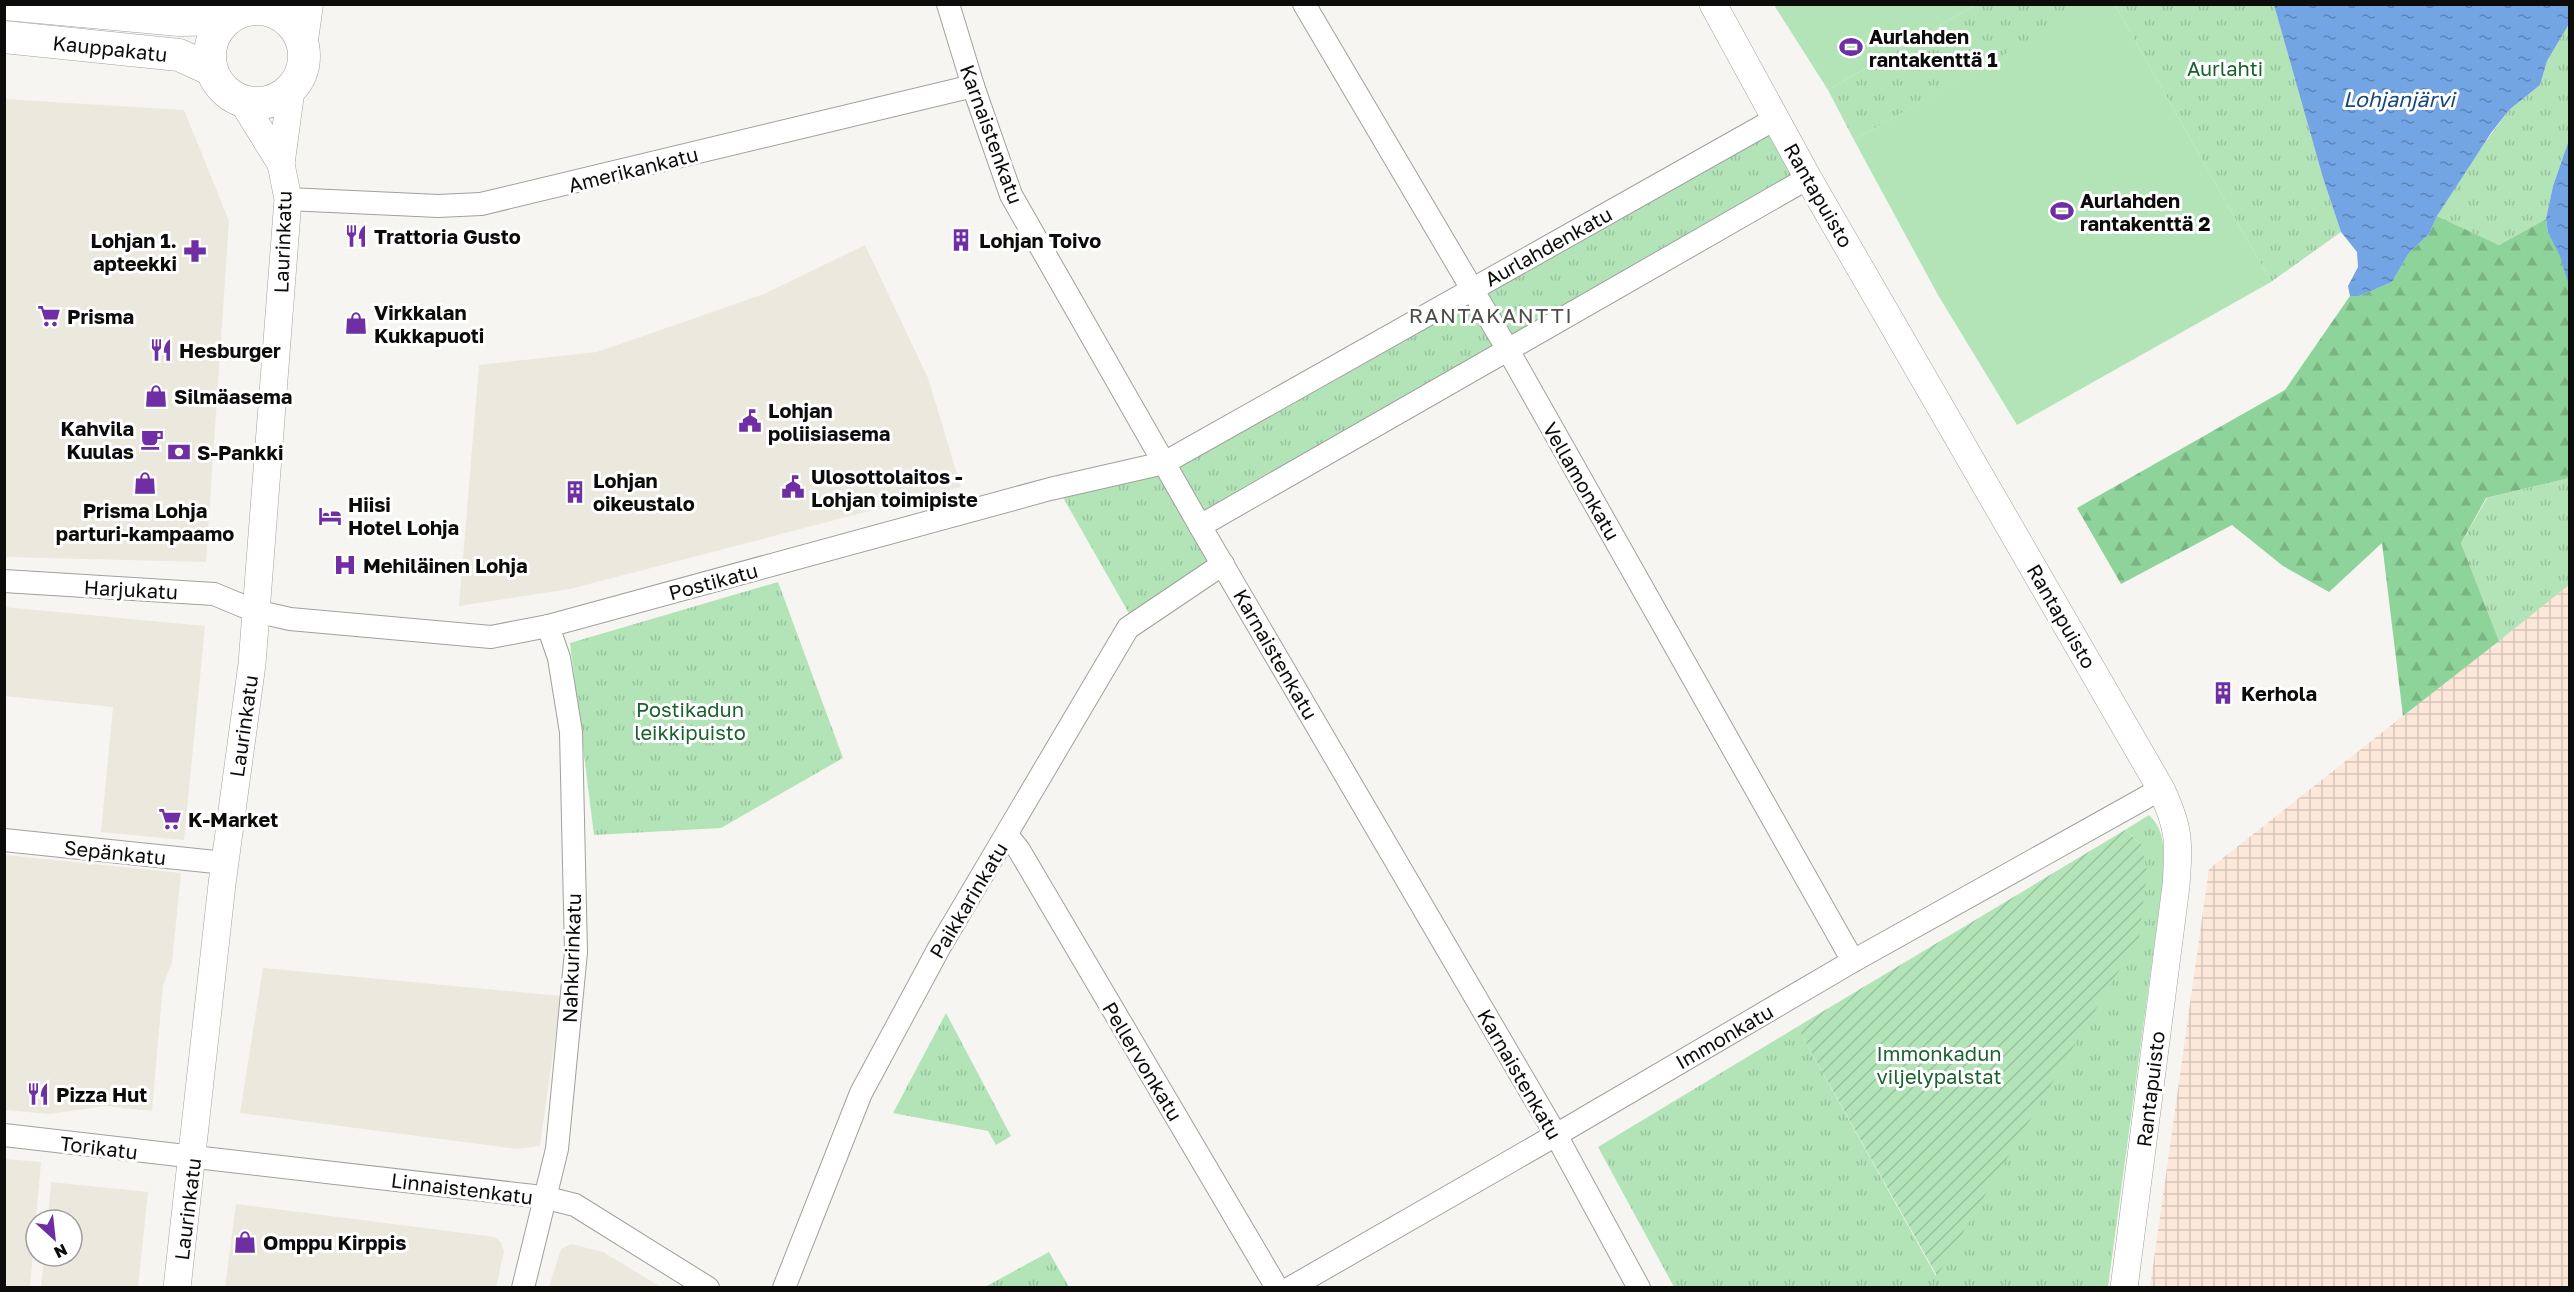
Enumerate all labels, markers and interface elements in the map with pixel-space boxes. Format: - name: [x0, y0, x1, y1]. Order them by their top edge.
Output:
- place label: Aurlahden rantakenttä 1: [1869, 24, 1998, 71]
- street label: Kauppakatu: [51, 30, 169, 66]
- sports icon: Aurlahden rantakenttä 1: [1838, 34, 1864, 60]
- park label: Aurlahti: [2187, 56, 2263, 80]
- street label: Karnaistenkatu: [956, 61, 1028, 207]
- water label: Lohjanjärvi: [2343, 86, 2457, 112]
- street label: Rantapuisto: [1779, 139, 1859, 251]
- street label: Amerikankatu: [566, 141, 700, 197]
- place label: Aurlahden rantakenttä 2: [2080, 188, 2211, 235]
- street label: Laurinkatu: [268, 190, 296, 294]
- sports icon: Aurlahden rantakenttä 2: [2049, 198, 2075, 224]
- street label: Aurlahdenkatu: [1480, 201, 1616, 291]
- restaurant icon: Trattoria Gusto: [343, 223, 369, 249]
- place label: Trattoria Gusto: [374, 224, 521, 248]
- building icon: Lohjan Toivo: [948, 227, 974, 253]
- place label: Lohjan 1. apteekki: [91, 228, 177, 275]
- place label: Lohjan Toivo: [979, 228, 1101, 252]
- pharmacy icon: Lohjan 1. apteekki: [182, 238, 208, 264]
- place label: Virkkalan Kukkapuoti: [374, 300, 484, 347]
- district label: RANTAKANTTI: [1409, 302, 1573, 328]
- supermarket icon: Prisma: [36, 303, 62, 329]
- place label: Prisma: [67, 304, 134, 328]
- shop icon: Virkkalan Kukkapuoti: [343, 310, 369, 336]
- restaurant icon: Hesburger: [148, 337, 174, 363]
- place label: Hesburger: [179, 338, 281, 362]
- shop icon: Silmäasema: [143, 383, 169, 409]
- place label: Silmäasema: [174, 384, 292, 408]
- place label: Lohjan poliisiasema: [768, 398, 890, 445]
- public building icon: Lohjan poliisiasema: [737, 408, 763, 434]
- place label: Kahvila Kuulas: [61, 416, 134, 463]
- street label: Vellamonkatu: [1539, 418, 1625, 544]
- cafe icon: Kahvila Kuulas: [139, 426, 165, 452]
- bank icon: S-Pankki: [166, 439, 192, 465]
- place label: S-Pankki: [197, 440, 283, 464]
- place label: Ulosottolaitos - Lohjan toimipiste: [811, 464, 978, 511]
- place label: Lohjan oikeustalo: [593, 468, 695, 515]
- shop icon: Prisma Lohja parturi-kampaamo: [132, 470, 158, 496]
- public building icon: Ulosottolaitos - Lohjan toimipiste: [780, 474, 806, 500]
- building icon: Lohjan oikeustalo: [562, 479, 588, 505]
- place label: Hiisi Hotel Lohja: [348, 492, 459, 539]
- place label: Prisma Lohja parturi-kampaamo: [56, 498, 234, 545]
- hotel icon: Hiisi Hotel Lohja: [317, 503, 343, 529]
- hospital icon: Mehiläinen Lohja: [332, 552, 358, 578]
- place label: Mehiläinen Lohja: [363, 553, 528, 577]
- street label: Postikatu: [666, 558, 760, 604]
- street label: Rantapuisto: [2022, 560, 2102, 672]
- street label: Harjukatu: [83, 575, 179, 603]
- street label: Karnaistenkatu: [1229, 585, 1323, 723]
- street label: Laurinkatu: [224, 673, 262, 779]
- building icon: Kerhola: [2210, 680, 2236, 706]
- place label: Kerhola: [2241, 681, 2317, 705]
- park label: Postikadun leikkipuisto: [634, 697, 746, 744]
- supermarket icon: K-Market: [157, 806, 183, 832]
- place label: K-Market: [188, 807, 278, 831]
- street label: Sepänkatu: [63, 835, 167, 869]
- street label: Paikkarinkatu: [924, 838, 1012, 962]
- street label: Nahkurinkatu: [557, 893, 585, 1023]
- street label: Pellervonkatu: [1098, 997, 1188, 1125]
- street label: Immonkatu: [1671, 999, 1777, 1073]
- street label: Karnaistenkatu: [1473, 1005, 1567, 1143]
- street label: Rantapuisto: [2131, 1030, 2169, 1148]
- park label: Immonkadun viljelypalstat: [1876, 1041, 2002, 1088]
- restaurant icon: Pizza Hut: [25, 1081, 51, 1107]
- place label: Pizza Hut: [56, 1082, 147, 1106]
- street label: Torikatu: [59, 1130, 139, 1164]
- street label: Laurinkatu: [169, 1157, 205, 1261]
- street label: Linnaistenkatu: [390, 1167, 534, 1209]
- north arrow: [24, 1208, 84, 1268]
- shop icon: Omppu Kirppis: [232, 1229, 258, 1255]
- place label: Omppu Kirppis: [263, 1230, 406, 1254]
- text: N: [51, 1240, 71, 1263]

